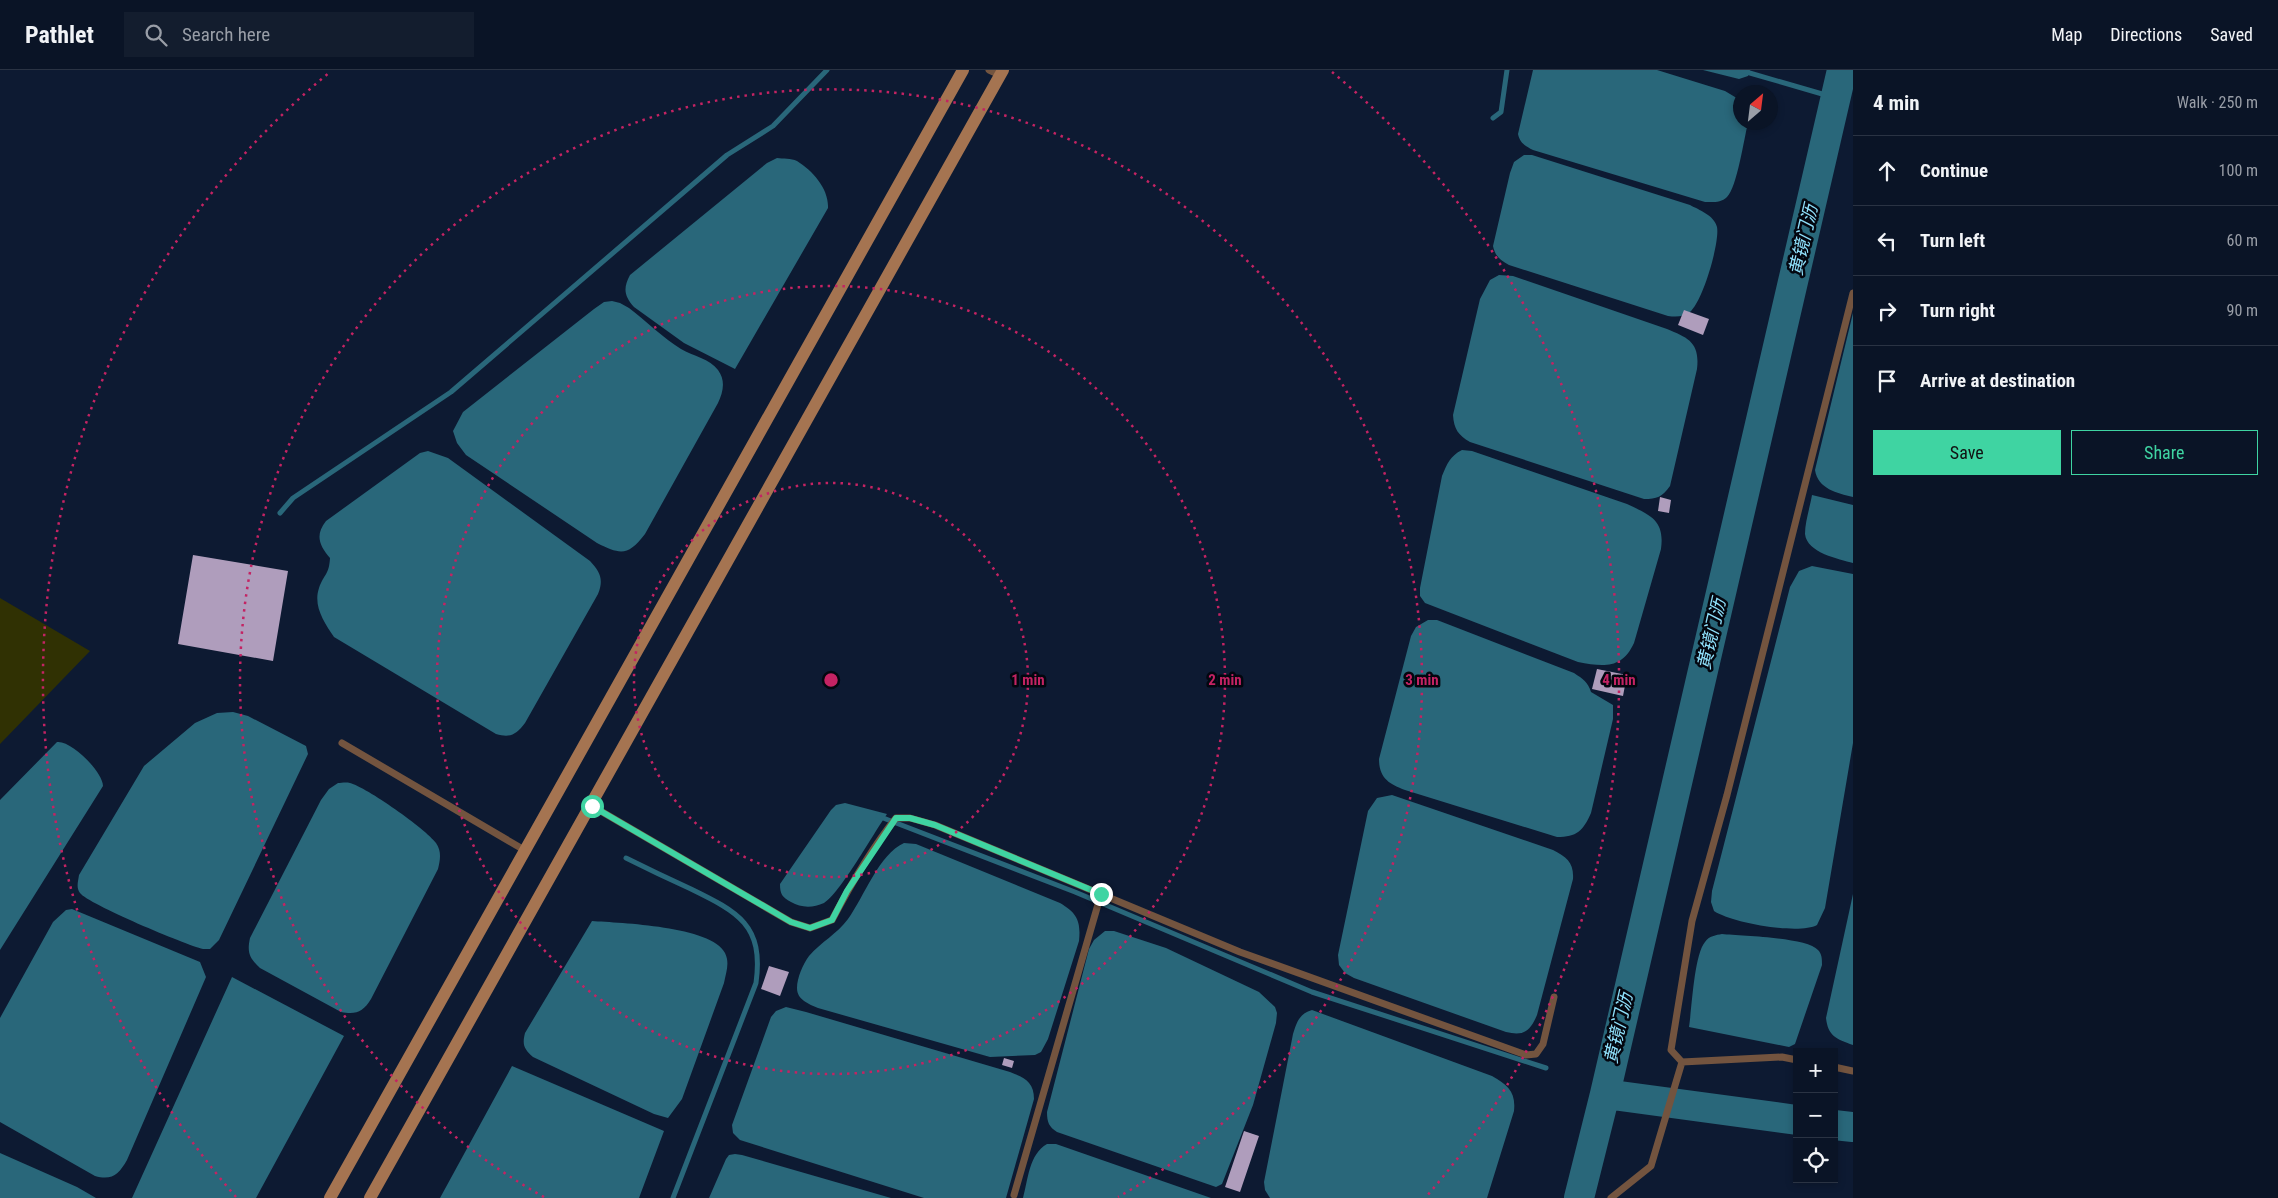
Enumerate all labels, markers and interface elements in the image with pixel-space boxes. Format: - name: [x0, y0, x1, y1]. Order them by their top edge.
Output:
- search box: [124, 12, 474, 57]
- text: Pathlet: [25, 21, 94, 49]
- icon: search: [142, 21, 170, 49]
- text: Search here: [182, 23, 270, 46]
- text: Map: [2051, 24, 2082, 45]
- text: Directions: [2110, 24, 2182, 45]
- text: Saved: [2210, 24, 2253, 45]
- north arrow: [1733, 85, 1778, 130]
- text: 4 min: [1873, 91, 1920, 115]
- text: Walk · 250 m: [2177, 93, 2258, 112]
- icon: ahead: [1873, 157, 1901, 185]
- text: Continue: [1920, 159, 1988, 182]
- text: 100 m: [2219, 161, 2258, 180]
- water label: 黄镜门沥: [1785, 200, 1822, 277]
- icon: left: [1873, 227, 1901, 255]
- text: Turn left: [1920, 229, 1985, 252]
- text: 60 m: [2226, 231, 2258, 250]
- icon: right: [1873, 297, 1901, 325]
- text: Turn right: [1920, 299, 1995, 322]
- text: 90 m: [2226, 301, 2258, 320]
- icon: arrive: [1873, 367, 1901, 395]
- text: Arrive at destination: [1920, 369, 2075, 392]
- button: Save: [1873, 430, 2061, 475]
- button: Share: [2071, 430, 2258, 475]
- water label: 黄镜门沥: [1693, 594, 1730, 671]
- centre of rings: [822, 671, 840, 689]
- text: 1 min: [1011, 671, 1045, 689]
- text: 2 min: [1208, 671, 1242, 689]
- text: 3 min: [1405, 671, 1439, 689]
- text: 4 min: [1602, 671, 1636, 689]
- route start: [581, 795, 604, 818]
- route end: [1090, 883, 1113, 906]
- water label: 黄镜门沥: [1600, 988, 1637, 1065]
- map controls: [1793, 1048, 1838, 1183]
- button: +: [1793, 1048, 1838, 1093]
- button: −: [1793, 1093, 1838, 1138]
- button: locate: [1793, 1138, 1838, 1183]

